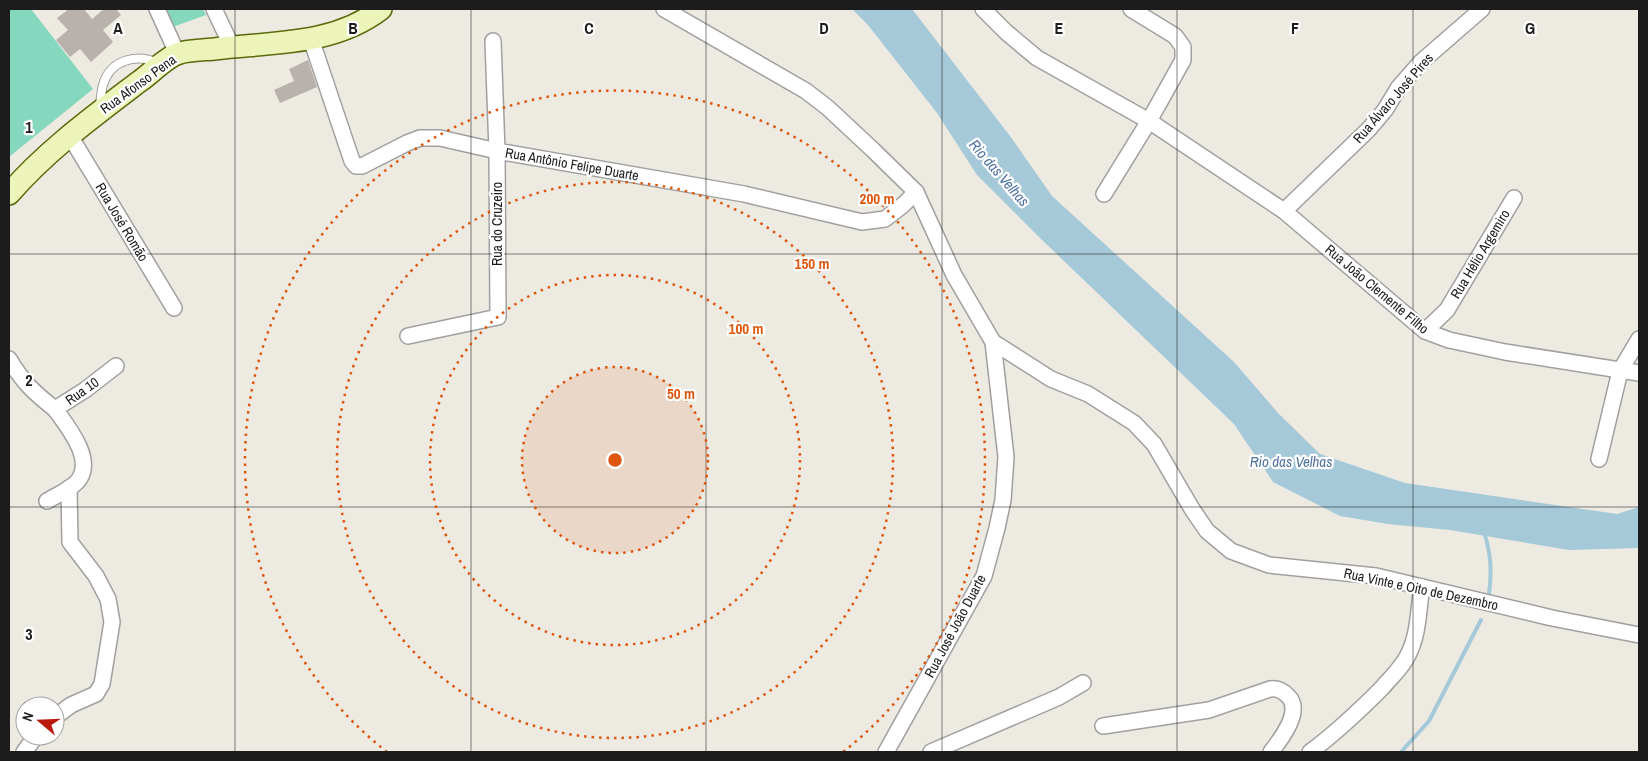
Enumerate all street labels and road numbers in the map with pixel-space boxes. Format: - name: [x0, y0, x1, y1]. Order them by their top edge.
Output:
- street label: Rua Álvaro José Pires: [1349, 49, 1437, 147]
- street label: Rua Afonso Pena: [97, 50, 180, 118]
- street label: Rua Antônio Felipe Duarte: [504, 143, 640, 185]
- street label: Rua José Romão: [91, 179, 153, 265]
- street label: Rua do Cruzeiro: [488, 182, 506, 266]
- street label: Rua Hélio Argemiro: [1446, 206, 1514, 302]
- street label: Rua João Clemente Filho: [1321, 240, 1433, 338]
- street label: Rua 10: [62, 373, 102, 409]
- street label: Rua Vinte e Oito de Dezembro: [1342, 564, 1500, 614]
- street label: Rua José João Duarte: [920, 571, 990, 681]

